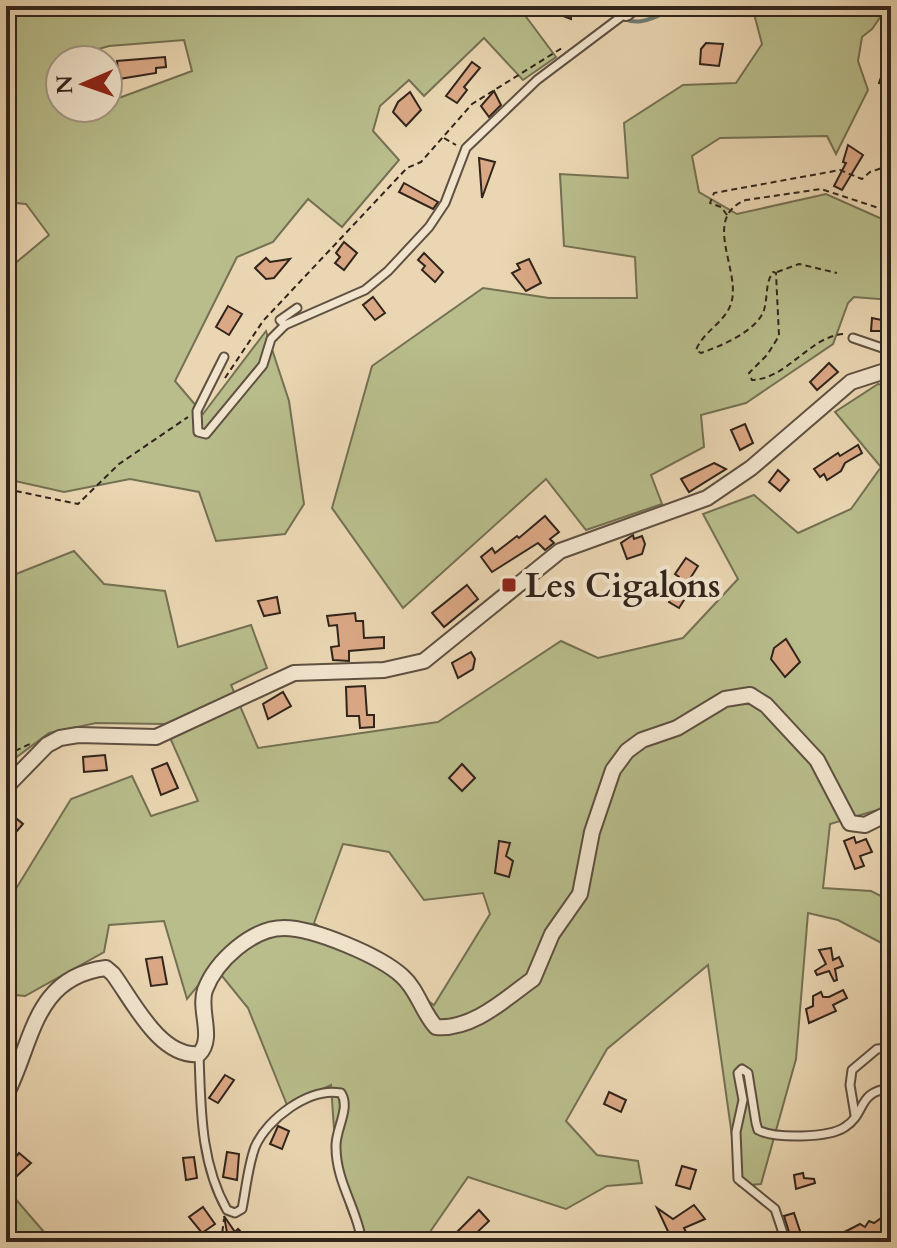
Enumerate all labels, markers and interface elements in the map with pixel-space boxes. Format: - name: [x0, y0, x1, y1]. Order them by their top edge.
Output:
- north arrow: [44, 44, 124, 124]
- text: N: [50, 75, 80, 95]
- place label: Les Cigalons: [525, 563, 721, 609]
- marker: Les Cigalons: [500, 576, 518, 594]

